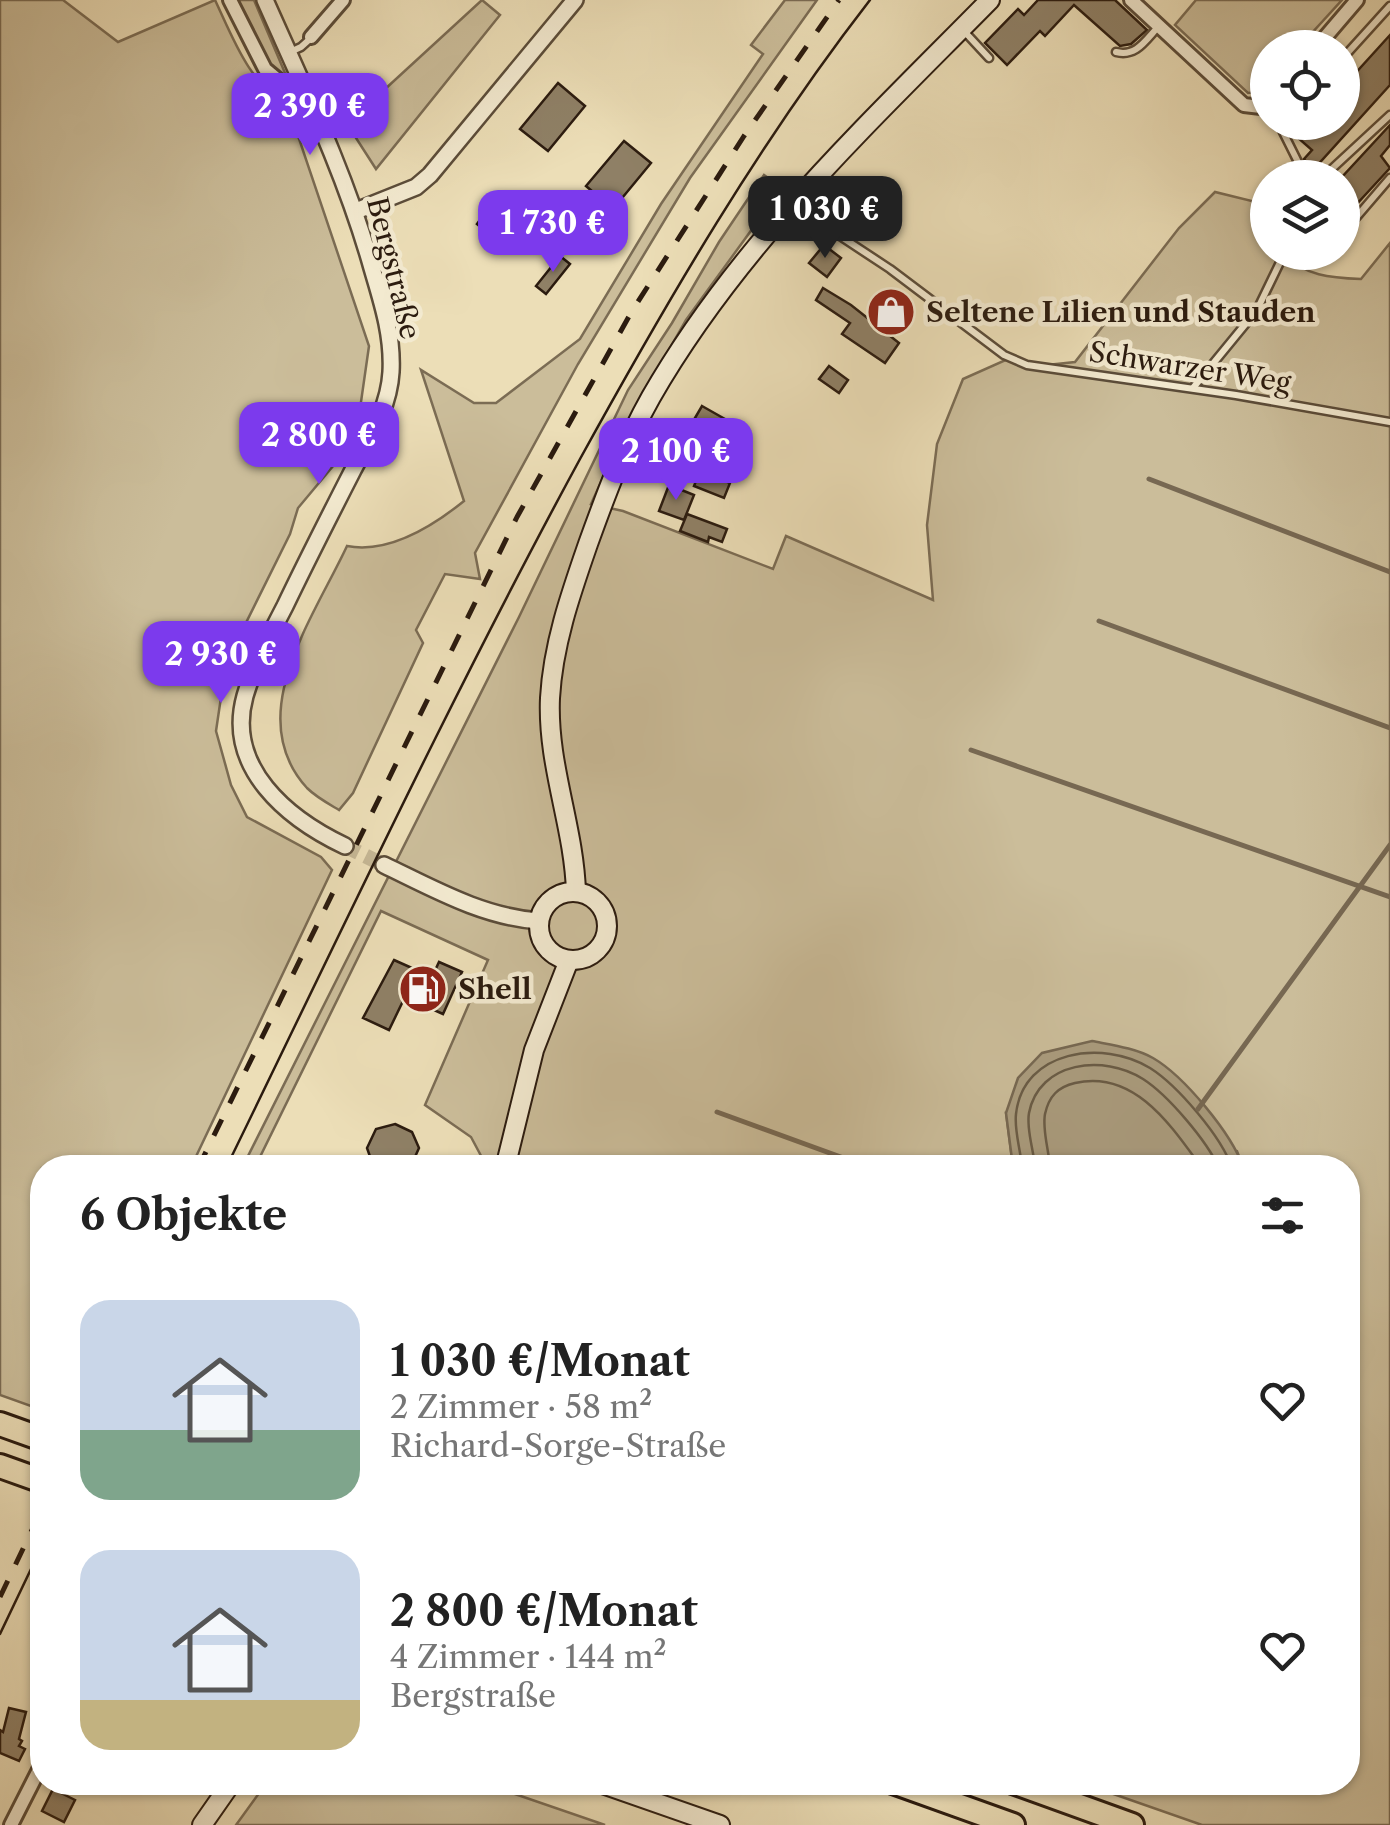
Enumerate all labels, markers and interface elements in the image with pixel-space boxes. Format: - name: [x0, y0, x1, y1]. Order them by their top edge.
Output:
- map controls: [1250, 30, 1360, 270]
- button: locate: [1250, 30, 1360, 140]
- pin: 2 390 €: [218, 73, 402, 158]
- text: 2 390 €: [254, 86, 366, 125]
- button: layers: [1250, 160, 1360, 270]
- pin: 1 030 €: [733, 176, 917, 261]
- text: 1 030 €: [770, 189, 880, 228]
- pin: 1 730 €: [461, 190, 645, 275]
- street label: Bergstraße: [360, 193, 428, 343]
- text: 1 730 €: [500, 203, 606, 242]
- shop icon: Seltene Lilien und Stauden: [865, 286, 917, 338]
- place label: Seltene Lilien und Stauden: [926, 295, 1316, 329]
- street label: Schwarzer Weg: [1087, 334, 1293, 400]
- pin: 2 800 €: [227, 402, 411, 487]
- text: 2 800 €: [261, 415, 377, 454]
- pin: 2 100 €: [584, 418, 768, 503]
- text: 2 100 €: [621, 431, 731, 470]
- pin: 2 930 €: [129, 621, 313, 706]
- text: 2 930 €: [165, 634, 277, 673]
- fuel station icon: Shell: [397, 963, 449, 1015]
- place label: Shell: [458, 972, 532, 1006]
- icon: filters: [1255, 1188, 1310, 1243]
- text: 6 Objekte: [80, 1189, 287, 1241]
- text: 1 030 €/Monat: [390, 1335, 690, 1387]
- icon: home: [160, 1340, 280, 1460]
- icon: heart: [1255, 1373, 1310, 1428]
- text: 2 Zimmer · 58 m²: [390, 1387, 652, 1426]
- text: Richard-Sorge-Straße: [390, 1426, 726, 1465]
- text: 2 800 €/Monat: [390, 1585, 698, 1637]
- icon: home: [160, 1590, 280, 1710]
- icon: heart: [1255, 1623, 1310, 1678]
- text: 4 Zimmer · 144 m²: [390, 1637, 667, 1676]
- text: Bergstraße: [390, 1676, 556, 1715]

